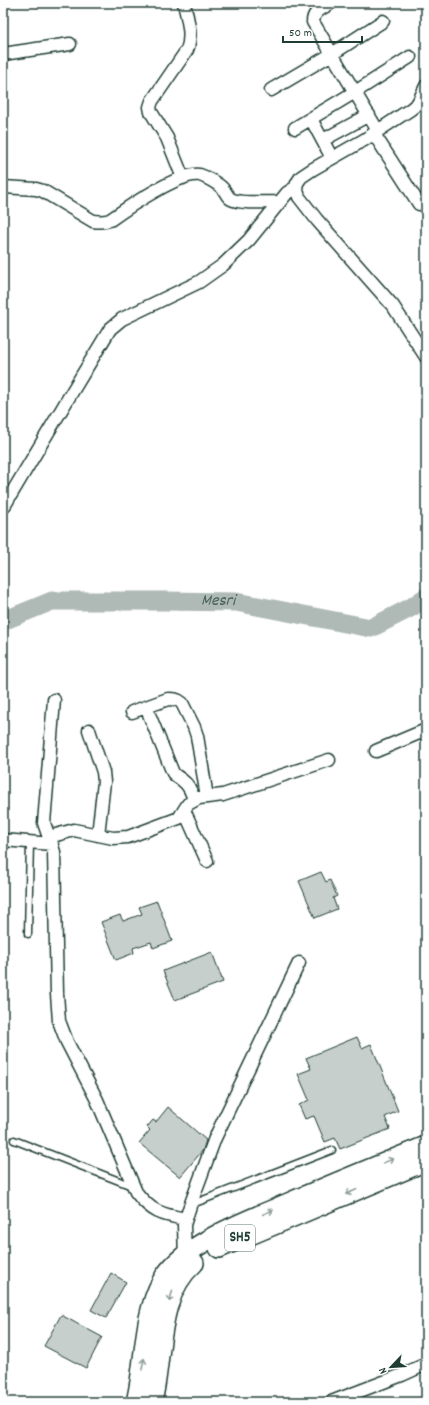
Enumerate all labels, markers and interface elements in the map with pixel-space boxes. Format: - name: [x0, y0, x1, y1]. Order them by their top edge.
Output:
- scale bar: [283, 18, 362, 44]
- text: 50 m: [289, 25, 312, 42]
- water label: Mesri: [201, 590, 238, 614]
- one-way arrow: [381, 1157, 393, 1165]
- one-way arrow: [346, 1189, 358, 1196]
- one-way arrow: [261, 1208, 273, 1215]
- road number: SH5: [225, 1225, 255, 1251]
- one-way arrow: [167, 1290, 174, 1303]
- north arrow: [371, 1347, 411, 1387]
- one-way arrow: [139, 1358, 147, 1371]
- text: N: [375, 1364, 392, 1376]

